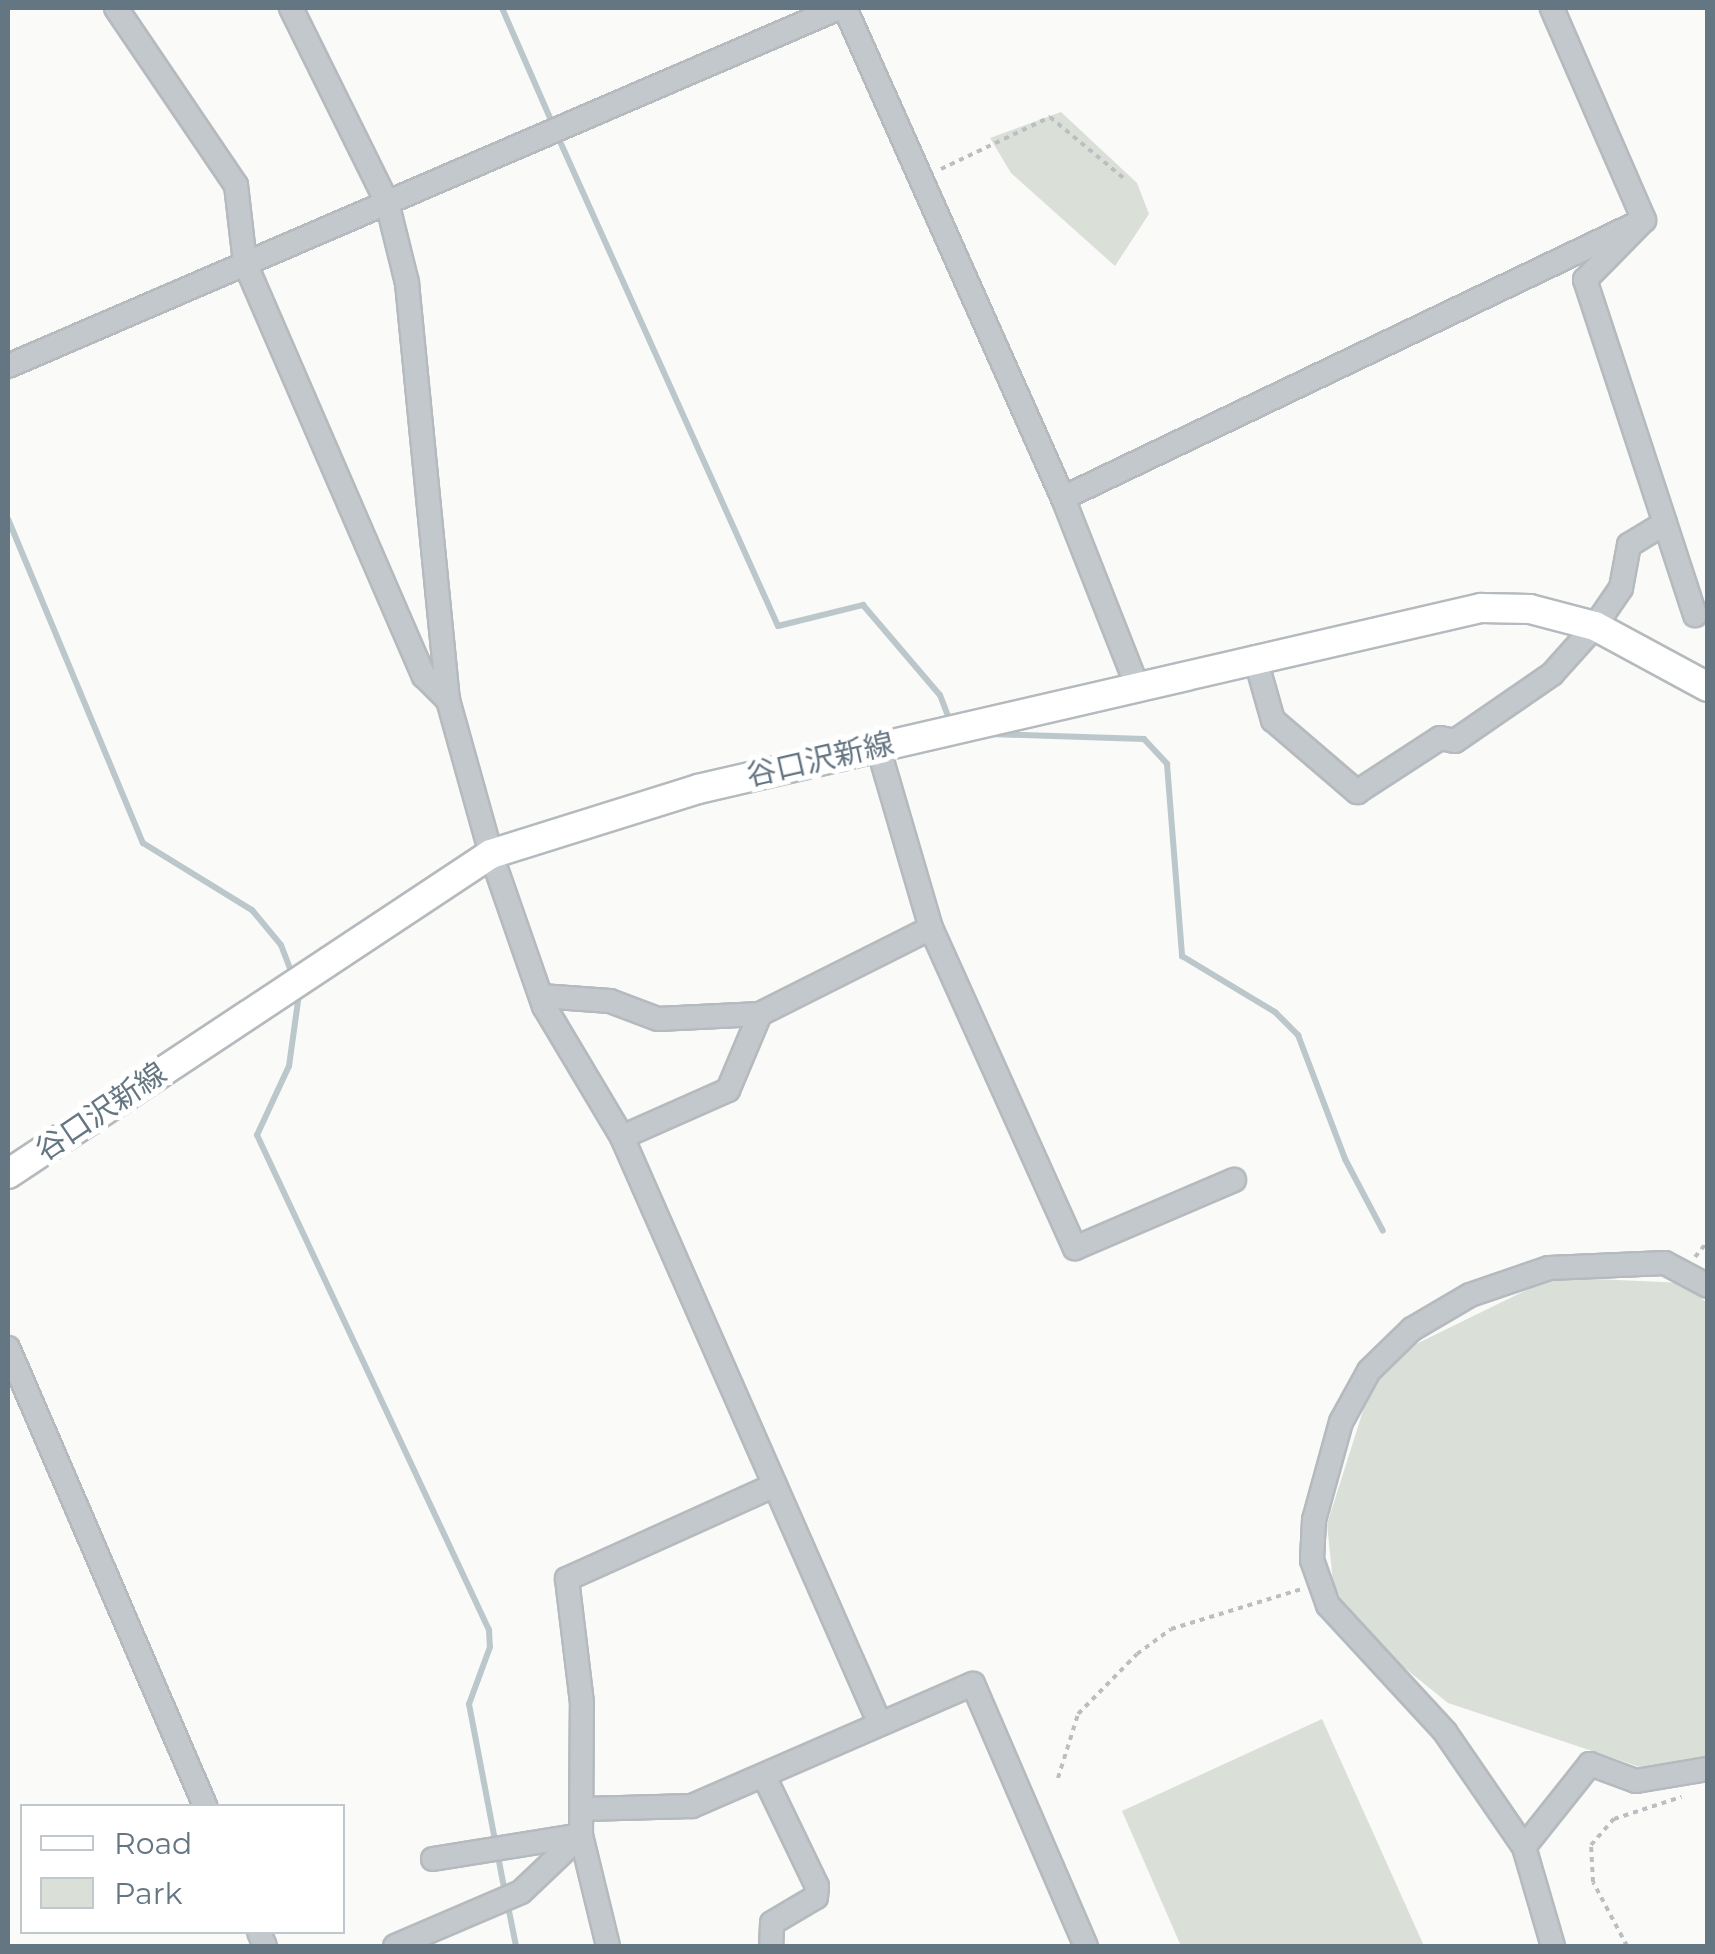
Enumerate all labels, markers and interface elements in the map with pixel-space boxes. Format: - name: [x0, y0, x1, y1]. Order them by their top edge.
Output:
- street label: 谷口沢新線: [743, 726, 897, 794]
- street label: 谷口沢新線: [29, 1055, 173, 1169]
- legend: [20, 1804, 345, 1934]
- text: Road: [114, 1825, 192, 1862]
- text: Park: [114, 1875, 183, 1912]

